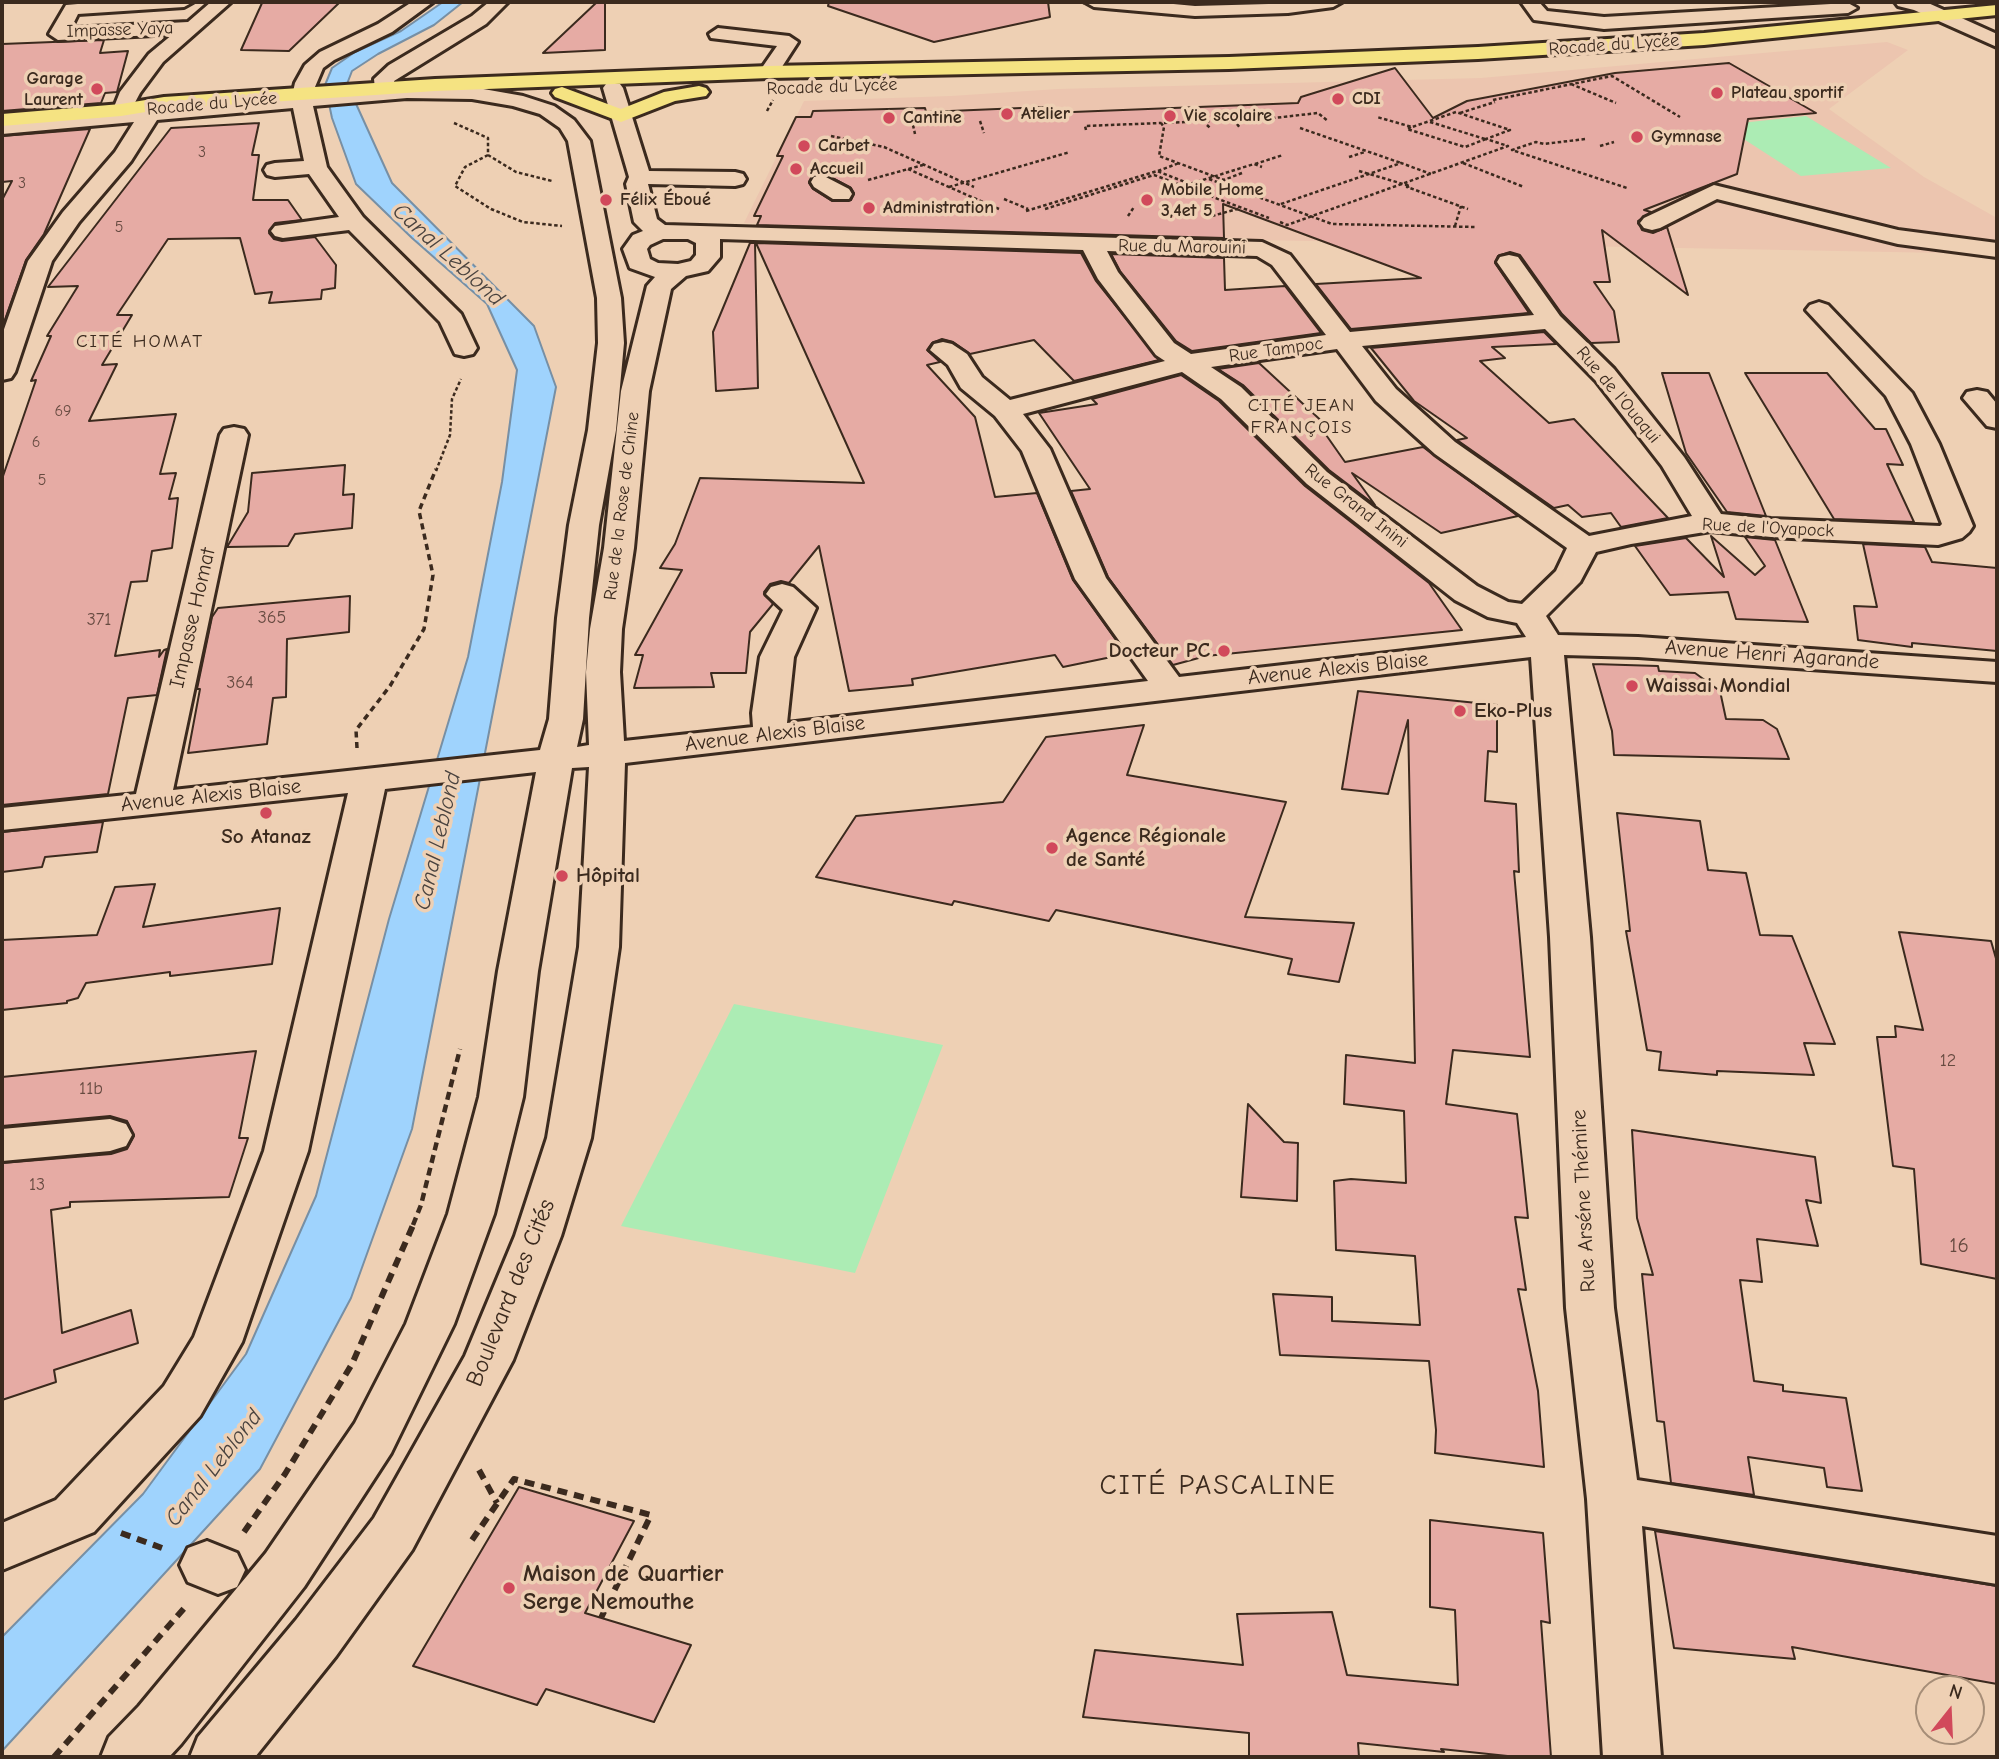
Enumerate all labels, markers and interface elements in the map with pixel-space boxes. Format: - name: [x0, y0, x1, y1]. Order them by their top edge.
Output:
- street label: Impasse Yaya: [66, 17, 174, 43]
- street label: Rocade du Lycée: [1548, 30, 1680, 60]
- place label: Garage Laurent: [24, 68, 83, 110]
- street label: Rocade du Lycée: [766, 74, 898, 100]
- marker: Garage Laurent: [89, 81, 105, 97]
- place label: Plateau sportif: [1731, 82, 1843, 104]
- marker: Plateau sportif: [1709, 85, 1725, 101]
- street label: Rocade du Lycée: [146, 88, 278, 120]
- place label: CDI: [1352, 88, 1381, 110]
- marker: CDI: [1330, 91, 1346, 107]
- place label: Atelier: [1021, 103, 1070, 125]
- place label: Vie scolaire: [1184, 105, 1272, 127]
- marker: Atelier: [999, 106, 1015, 122]
- place label: Cantine: [903, 107, 962, 129]
- marker: Vie scolaire: [1162, 108, 1178, 124]
- marker: Cantine: [881, 110, 897, 126]
- place label: Gymnase: [1651, 126, 1722, 148]
- marker: Gymnase: [1629, 129, 1645, 145]
- place label: Carbet: [818, 135, 869, 157]
- marker: Carbet: [796, 138, 812, 154]
- house number: 3: [198, 142, 206, 162]
- place label: Accueil: [810, 158, 864, 180]
- marker: Accueil: [788, 161, 804, 177]
- house number: 3: [18, 173, 26, 193]
- place label: Mobile Home 3,4et 5: [1161, 179, 1263, 222]
- place label: Félix Éboué: [620, 189, 711, 211]
- marker: Félix Éboué: [598, 192, 614, 208]
- marker: Mobile Home 3,4et 5: [1139, 192, 1155, 208]
- place label: Administration: [883, 197, 994, 219]
- water label: Canal Leblond: [387, 198, 509, 312]
- marker: Administration: [861, 200, 877, 216]
- house number: 5: [115, 217, 123, 237]
- street label: Rue du Marouini: [1118, 235, 1246, 259]
- district label: CITÉ HOMAT: [77, 331, 203, 353]
- street label: Rue Tampoc: [1228, 333, 1324, 367]
- street label: Rue de l'Ouaqui: [1571, 342, 1665, 448]
- district label: CITÉ JEAN FRANÇOIS: [1249, 395, 1355, 439]
- house number: 69: [54, 401, 72, 421]
- street label: Rue de la Rose de Chine: [600, 411, 644, 601]
- house number: 6: [32, 432, 40, 452]
- street label: Rue Grand Inini: [1300, 459, 1412, 553]
- house number: 5: [38, 470, 46, 490]
- street label: Rue de l'Oyapock: [1701, 514, 1835, 542]
- street label: Impasse Homat: [165, 545, 221, 691]
- house number: 365: [258, 607, 286, 629]
- house number: 371: [87, 609, 111, 631]
- street label: Avenue Henri Agarande: [1664, 635, 1880, 675]
- place label: Docteur PC: [1108, 638, 1210, 664]
- marker: Docteur PC: [1216, 643, 1232, 659]
- street label: Avenue Alexis Blaise: [1247, 647, 1429, 691]
- house number: 364: [226, 672, 254, 694]
- place label: Waissai Mondial: [1646, 673, 1791, 699]
- marker: Waissai Mondial: [1624, 678, 1640, 694]
- place label: Eko-Plus: [1474, 698, 1552, 724]
- marker: Eko-Plus: [1452, 703, 1468, 719]
- street label: Avenue Alexis Blaise: [684, 710, 866, 758]
- water label: Canal Leblond: [409, 769, 467, 913]
- street label: Avenue Alexis Blaise: [120, 774, 302, 818]
- marker: So Atanaz: [258, 805, 274, 821]
- place label: Agence Régionale de Santé: [1066, 823, 1226, 873]
- place label: So Atanaz: [221, 824, 311, 850]
- marker: Agence Régionale de Santé: [1044, 840, 1060, 856]
- place label: Hôpital: [576, 863, 640, 889]
- marker: Hôpital: [554, 868, 570, 884]
- house number: 12: [1940, 1050, 1956, 1072]
- house number: 11b: [79, 1078, 103, 1100]
- street label: Rue Arséne Thémire: [1567, 1109, 1601, 1293]
- house number: 13: [29, 1174, 45, 1196]
- street label: Boulevard des Cités: [460, 1195, 562, 1391]
- house number: 16: [1949, 1233, 1969, 1259]
- water label: Canal Leblond: [160, 1404, 268, 1532]
- district label: CITÉ PASCALINE: [1101, 1469, 1335, 1503]
- place label: Maison de Quartier Serge Nemouthe: [523, 1560, 724, 1616]
- marker: Maison de Quartier Serge Nemouthe: [501, 1580, 517, 1596]
- north arrow: [1915, 1675, 1985, 1745]
- text: N: [1947, 1680, 1965, 1704]

